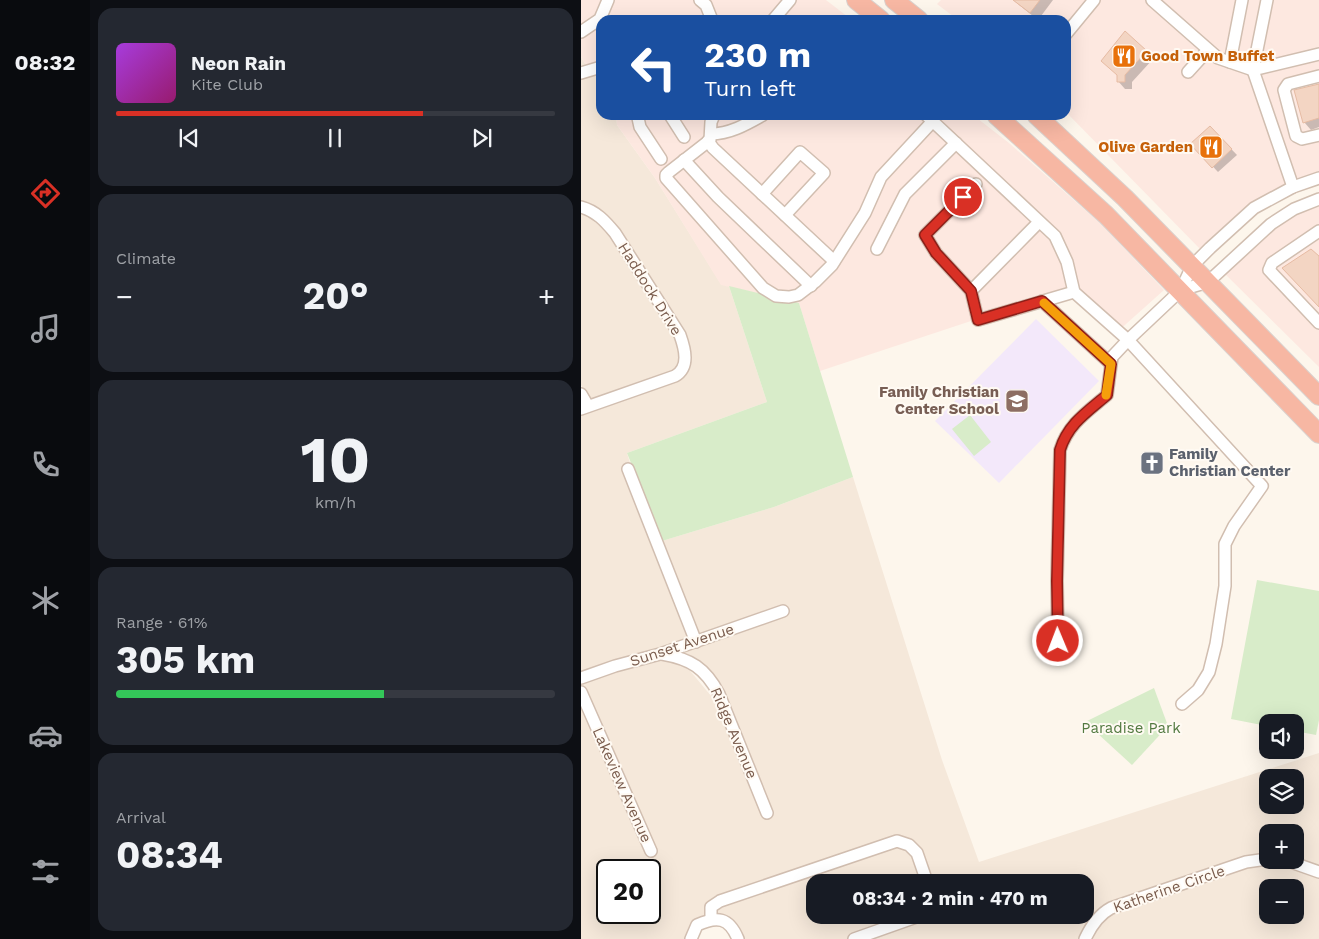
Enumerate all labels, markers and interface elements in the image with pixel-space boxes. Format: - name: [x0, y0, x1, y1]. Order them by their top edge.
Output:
- text: 230 m: [704, 34, 811, 76]
- icon: left: [621, 35, 686, 100]
- restaurant icon: Good Town Buffet: [1111, 43, 1137, 69]
- place label: Good Town Buffet: [1141, 47, 1275, 65]
- text: 08:32: [15, 50, 75, 75]
- text: Neon Rain: [191, 52, 286, 75]
- text: Kite Club: [191, 75, 263, 94]
- text: Turn left: [704, 76, 796, 101]
- icon: previous: [175, 124, 203, 152]
- icon: pause: [321, 124, 349, 152]
- icon: next: [468, 124, 496, 152]
- restaurant icon: Olive Garden: [1198, 134, 1224, 160]
- place label: Olive Garden: [1098, 138, 1193, 156]
- icon: directions: [28, 176, 63, 211]
- pin: [942, 176, 984, 218]
- icon: arrive: [949, 183, 977, 211]
- street label: Haddock Drive: [614, 239, 686, 339]
- text: Climate: [116, 249, 176, 268]
- text: 20°: [303, 274, 368, 318]
- text: −: [116, 280, 133, 313]
- text: +: [538, 280, 555, 313]
- icon: music: [28, 311, 63, 346]
- place label: Family Christian Center School: [879, 383, 999, 418]
- school or university icon: Family Christian Center School: [1004, 388, 1030, 414]
- text: 10: [301, 422, 370, 498]
- place label: Family Christian Center: [1169, 445, 1291, 480]
- icon: phone: [28, 447, 63, 482]
- church icon: Family Christian Center: [1139, 450, 1165, 476]
- text: km/h: [315, 493, 356, 512]
- icon: climate: [28, 583, 63, 618]
- text: Range · 61%: [116, 613, 208, 632]
- position arrow: [1031, 614, 1083, 666]
- street label: Sunset Avenue: [628, 620, 736, 670]
- text: 305 km: [116, 638, 255, 682]
- street label: Ridge Avenue: [707, 685, 761, 781]
- map controls: [1259, 714, 1304, 924]
- button: sound: [1259, 714, 1304, 759]
- icon: car: [28, 718, 63, 753]
- park label: Paradise Park: [1081, 719, 1181, 737]
- street label: Lakeview Avenue: [589, 725, 655, 845]
- button: layers: [1259, 769, 1304, 814]
- text: Arrival: [116, 808, 166, 827]
- button: +: [1259, 824, 1304, 869]
- text: 08:34: [116, 833, 223, 877]
- icon: filters: [28, 854, 63, 889]
- speed limit sign: 20: [596, 859, 661, 924]
- street label: Katherine Circle: [1111, 861, 1227, 917]
- button: −: [1259, 879, 1304, 924]
- text: 08:34 · 2 min · 470 m: [852, 887, 1048, 910]

